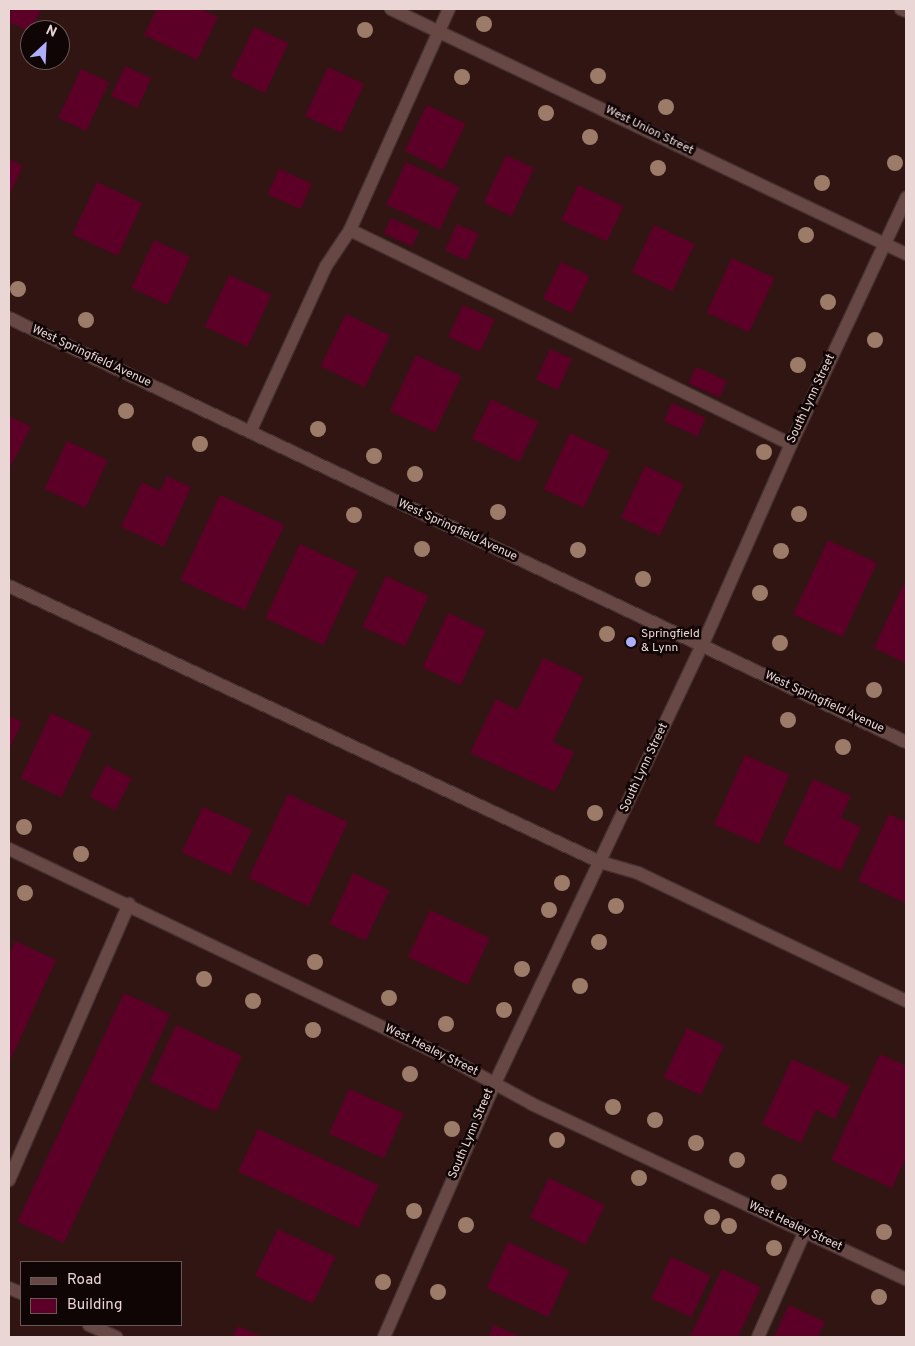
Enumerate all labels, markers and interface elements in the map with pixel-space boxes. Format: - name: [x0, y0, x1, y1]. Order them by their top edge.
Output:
- north arrow: [20, 20, 70, 70]
- text: N: [43, 22, 59, 42]
- street label: West Union Street: [603, 103, 695, 159]
- street label: West Springfield Avenue: [29, 323, 153, 391]
- street label: South Lynn Street: [785, 352, 839, 446]
- street label: West Springfield Avenue: [395, 497, 519, 565]
- place label: Springfield & Lynn: [641, 628, 700, 656]
- marker: Springfield & Lynn: [625, 636, 637, 648]
- street label: West Springfield Avenue: [762, 669, 886, 737]
- street label: South Lynn Street: [618, 721, 672, 815]
- street label: West Healey Street: [382, 1022, 480, 1080]
- street label: South Lynn Street: [447, 1087, 497, 1181]
- street label: West Healey Street: [746, 1199, 844, 1255]
- legend: [20, 1261, 182, 1326]
- text: Road: [67, 1271, 102, 1290]
- text: Building: [67, 1296, 122, 1315]

